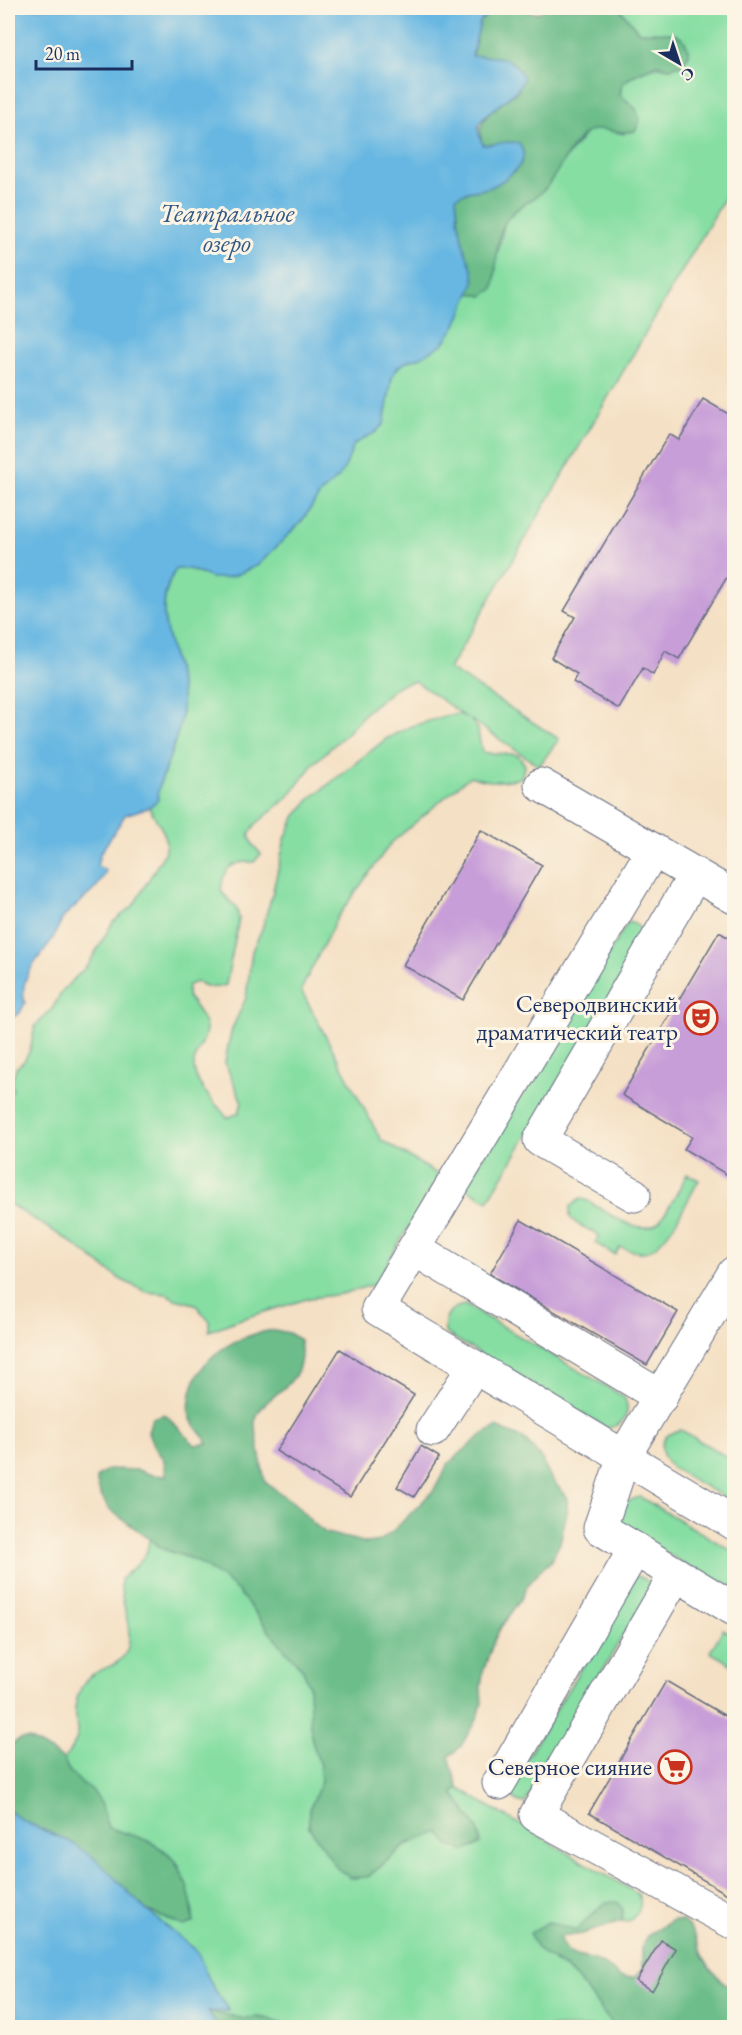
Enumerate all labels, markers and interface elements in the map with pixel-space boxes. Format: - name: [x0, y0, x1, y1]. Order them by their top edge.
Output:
- scale bar: [36, 33, 132, 71]
- north arrow: [649, 33, 709, 93]
- text: 20 m: [45, 42, 80, 65]
- text: С: [677, 63, 699, 86]
- water label: Театральное озеро: [160, 196, 295, 260]
- place label: Северодвинский драматический театр: [476, 988, 678, 1047]
- theatre icon: Северодвинский драматический театр: [683, 1000, 719, 1036]
- supermarket icon: Северное сияние: [657, 1749, 693, 1785]
- place label: Северное сияние: [488, 1751, 652, 1782]

